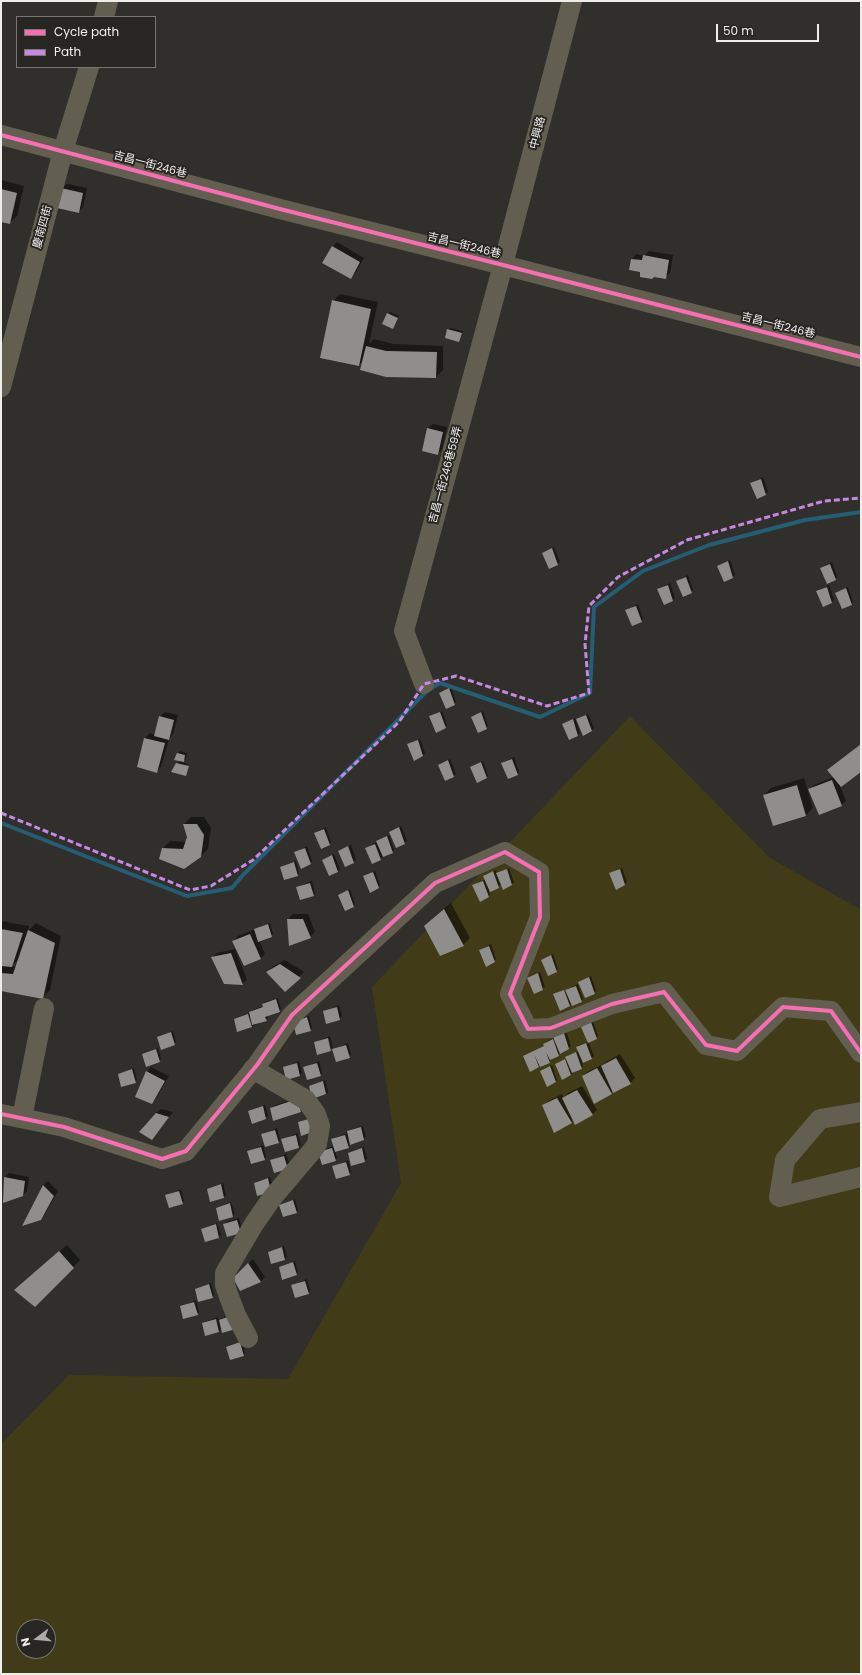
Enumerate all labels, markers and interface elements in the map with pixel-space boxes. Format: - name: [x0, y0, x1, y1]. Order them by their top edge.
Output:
- legend: [16, 16, 156, 68]
- scale bar: [718, 16, 821, 42]
- text: 50 m: [723, 22, 754, 39]
- text: Cycle path: [54, 23, 119, 40]
- text: Path: [54, 43, 81, 60]
- street label: 中興路: [528, 115, 548, 151]
- street label: 吉昌一街246巷: [112, 149, 188, 181]
- street label: 慶南四街: [31, 204, 55, 250]
- street label: 吉昌一街246巷: [426, 230, 502, 262]
- street label: 吉昌一街246巷: [740, 310, 816, 342]
- street label: 吉昌一街246巷59弄: [427, 425, 465, 525]
- north arrow: [16, 1619, 56, 1659]
- text: N: [17, 1636, 34, 1648]

